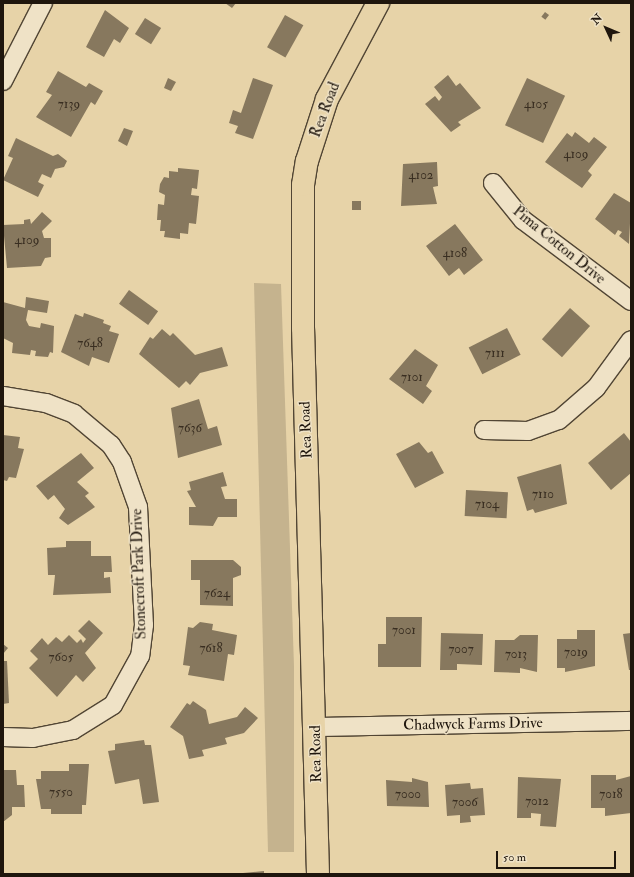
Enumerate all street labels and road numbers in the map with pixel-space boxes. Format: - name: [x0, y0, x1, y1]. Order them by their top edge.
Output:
- street label: Rea Road: [306, 80, 344, 140]
- street label: Pima Cotton Drive: [509, 202, 609, 288]
- street label: Rea Road: [296, 401, 316, 459]
- street label: Stonecroft Park Drive: [128, 508, 150, 640]
- street label: Chadwyck Farms Drive: [403, 714, 543, 734]
- street label: Rea Road: [306, 725, 326, 783]

